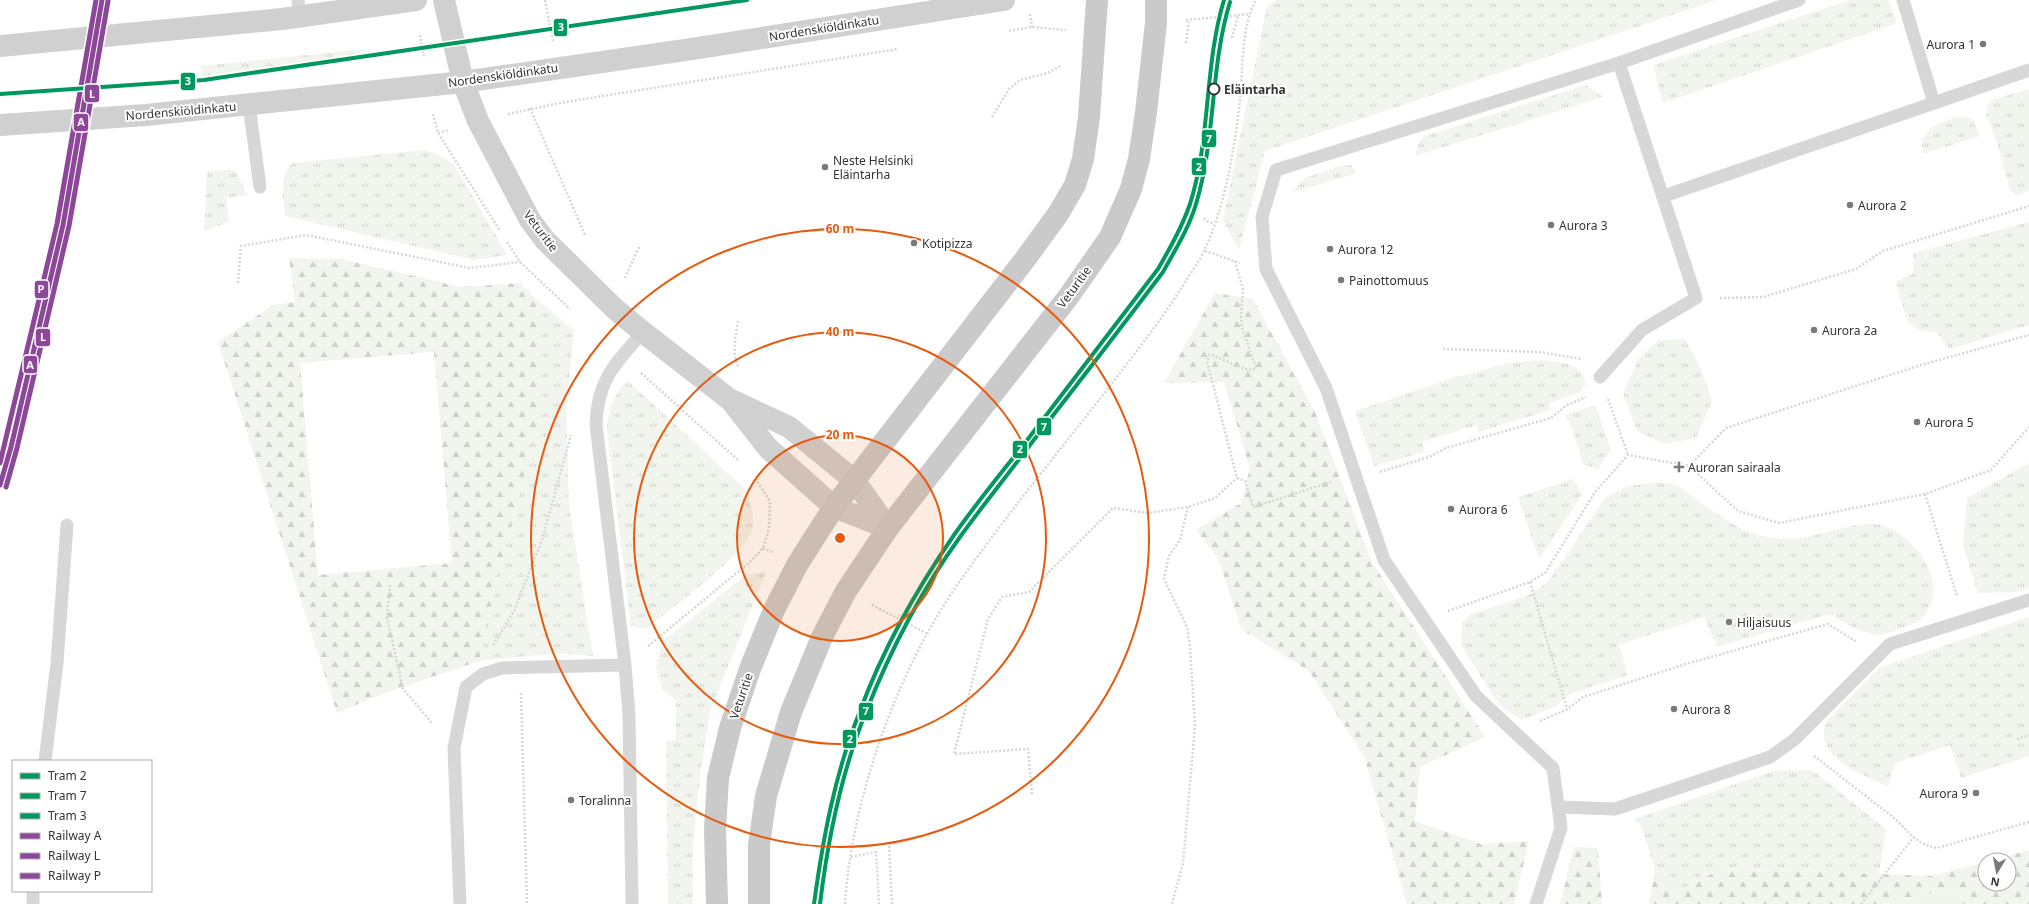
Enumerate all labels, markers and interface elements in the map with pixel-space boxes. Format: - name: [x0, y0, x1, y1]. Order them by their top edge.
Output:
- street label: Nordenskiöldinkatu: [768, 11, 880, 45]
- line badge: 3: [553, 18, 568, 37]
- text: 3: [558, 19, 564, 34]
- place label: Aurora 1: [1927, 36, 1975, 53]
- marker: Aurora 1: [1978, 39, 1988, 49]
- street label: Nordenskiöldinkatu: [447, 59, 559, 91]
- line badge: 3: [180, 72, 196, 91]
- text: 3: [185, 73, 191, 88]
- place label: Eläintarha: [1224, 81, 1286, 98]
- marker: Eläintarha: [1207, 82, 1221, 96]
- line badge: L: [84, 84, 100, 103]
- text: L: [89, 86, 95, 101]
- street label: Nordenskiöldinkatu: [125, 98, 237, 124]
- line badge: A: [73, 113, 89, 132]
- text: A: [77, 114, 85, 129]
- line badge: 7: [1201, 129, 1217, 148]
- text: 7: [1206, 131, 1212, 146]
- place label: Neste Helsinki Eläintarha: [833, 152, 913, 183]
- line badge: 2: [1191, 157, 1207, 176]
- text: 2: [1196, 159, 1202, 174]
- marker: Neste Helsinki Eläintarha: [820, 162, 830, 172]
- place label: Aurora 2: [1858, 197, 1907, 214]
- marker: Aurora 2: [1845, 200, 1855, 210]
- street label: Veturitie: [520, 207, 562, 255]
- place label: Aurora 3: [1559, 217, 1608, 234]
- text: 60 m: [826, 220, 854, 237]
- marker: Aurora 3: [1546, 220, 1556, 230]
- place label: Kotipizza: [922, 235, 973, 252]
- marker: Kotipizza: [909, 238, 919, 248]
- place label: Aurora 12: [1338, 241, 1393, 258]
- marker: Aurora 12: [1325, 244, 1335, 254]
- street label: Veturitie: [1053, 263, 1095, 311]
- place label: Painottomuus: [1349, 272, 1429, 289]
- marker: Painottomuus: [1336, 275, 1346, 285]
- line badge: P: [34, 280, 49, 299]
- text: P: [38, 281, 45, 296]
- place label: Aurora 2a: [1822, 322, 1877, 339]
- text: 40 m: [826, 323, 854, 340]
- marker: Aurora 2a: [1809, 325, 1819, 335]
- line badge: L: [35, 328, 51, 347]
- text: L: [40, 329, 46, 344]
- line badge: A: [23, 355, 38, 374]
- text: A: [26, 357, 34, 372]
- place label: Aurora 5: [1925, 414, 1974, 431]
- line badge: 7: [1036, 417, 1052, 436]
- marker: Aurora 5: [1912, 417, 1922, 427]
- text: 7: [1041, 419, 1047, 434]
- text: 20 m: [826, 426, 854, 443]
- line badge: 2: [1012, 440, 1028, 459]
- text: 2: [1017, 441, 1023, 456]
- place label: Auroran sairaala: [1688, 459, 1781, 476]
- marker: Auroran sairaala: [1673, 461, 1685, 473]
- place label: Aurora 6: [1459, 501, 1508, 518]
- marker: Aurora 6: [1446, 504, 1456, 514]
- centre of rings: [833, 531, 847, 545]
- place label: Hiljaisuus: [1737, 614, 1792, 631]
- marker: Hiljaisuus: [1724, 617, 1734, 627]
- street label: Veturitie: [725, 670, 757, 721]
- place label: Aurora 8: [1682, 701, 1731, 718]
- line badge: 7: [858, 702, 874, 721]
- text: 7: [863, 703, 869, 718]
- marker: Aurora 8: [1669, 704, 1679, 714]
- line badge: 2: [842, 729, 857, 749]
- text: 2: [847, 731, 853, 746]
- legend: [12, 760, 152, 892]
- text: Tram 2: [48, 767, 87, 784]
- place label: Aurora 9: [1920, 785, 1968, 802]
- text: Tram 7: [48, 787, 87, 804]
- marker: Aurora 9: [1971, 788, 1981, 798]
- place label: Toralinna: [579, 792, 631, 809]
- marker: Toralinna: [566, 795, 576, 805]
- text: Tram 3: [48, 807, 87, 824]
- text: Railway A: [48, 827, 102, 844]
- text: Railway L: [48, 847, 100, 864]
- north arrow: [1977, 852, 2017, 892]
- text: Railway P: [48, 867, 101, 884]
- text: N: [1989, 874, 2001, 891]

